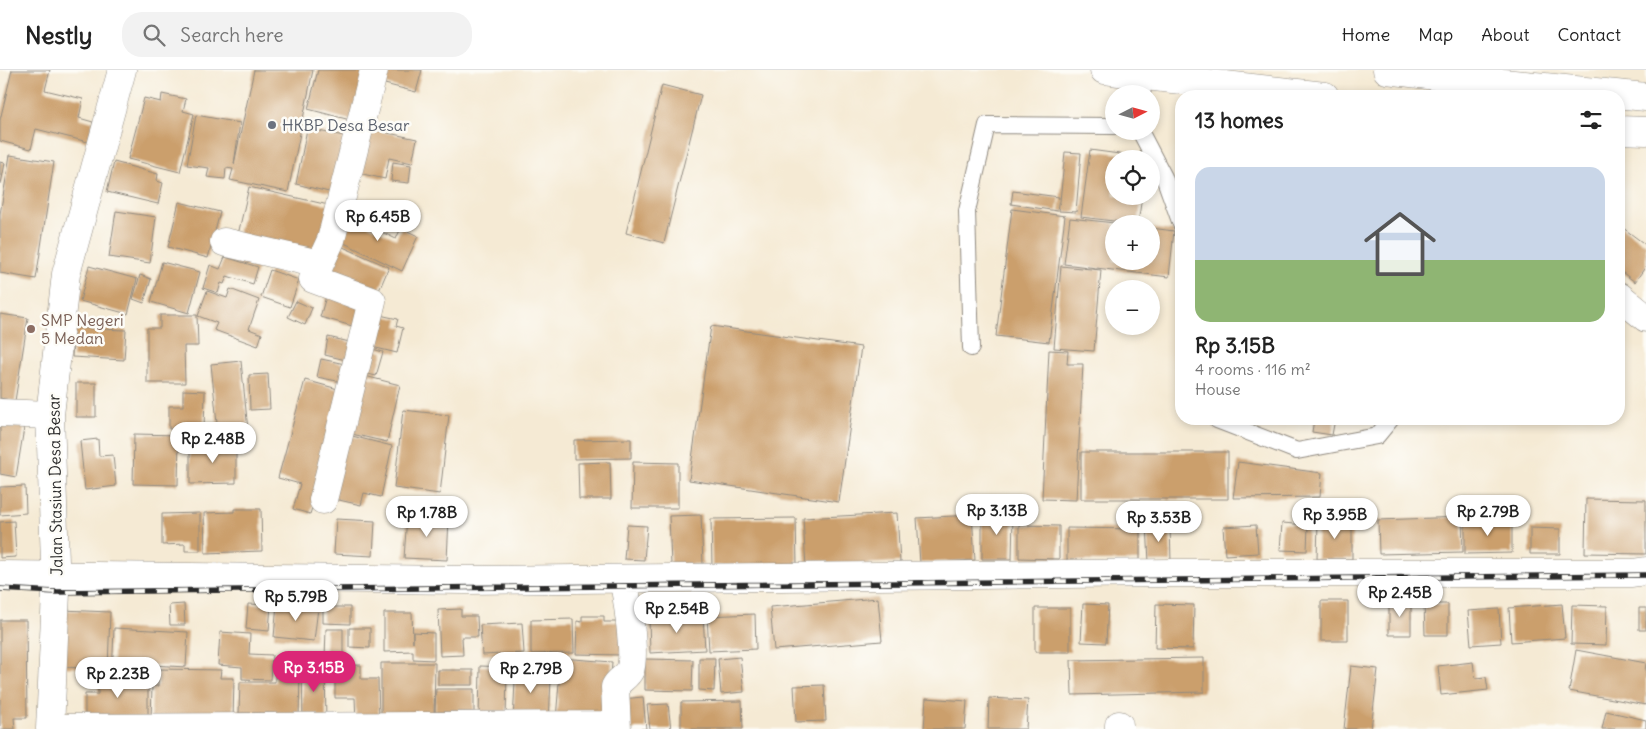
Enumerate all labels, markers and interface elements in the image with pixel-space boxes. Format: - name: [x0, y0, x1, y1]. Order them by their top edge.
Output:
- search box: [122, 12, 472, 57]
- text: Nestly: [25, 20, 92, 50]
- icon: search: [140, 21, 168, 49]
- text: Search here: [180, 23, 283, 47]
- text: Home: [1342, 23, 1390, 46]
- text: Map: [1418, 23, 1453, 46]
- text: About: [1481, 23, 1529, 46]
- text: Contact: [1557, 23, 1621, 46]
- north arrow: [1105, 85, 1160, 140]
- map controls: [1105, 85, 1160, 335]
- icon: filters: [1577, 106, 1605, 134]
- text: 13 homes: [1195, 107, 1283, 134]
- place label: HKBP Desa Besar: [282, 115, 410, 135]
- marker: HKBP Desa Besar: [266, 119, 278, 131]
- button: locate: [1105, 150, 1160, 205]
- icon: home: [1355, 199, 1445, 289]
- pin: Rp 6.45B: [326, 200, 430, 242]
- text: Rp 6.45B: [346, 206, 410, 226]
- button: +: [1105, 215, 1160, 270]
- button: −: [1105, 280, 1160, 335]
- place label: SMP Negeri 5 Medan: [41, 310, 124, 348]
- marker: SMP Negeri 5 Medan: [25, 323, 37, 335]
- text: Rp 3.15B: [1195, 332, 1275, 359]
- text: 4 rooms · 116 m²: [1195, 359, 1311, 379]
- text: House: [1195, 379, 1241, 399]
- street label: Jalan Stasiun Desa Besar: [43, 394, 67, 576]
- pin: Rp 2.48B: [161, 422, 265, 464]
- text: Rp 2.48B: [181, 428, 245, 448]
- pin: Rp 3.13B: [945, 494, 1049, 536]
- pin: Rp 2.79B: [1436, 494, 1540, 537]
- pin: Rp 1.78B: [375, 496, 479, 538]
- pin: Rp 3.95B: [1283, 498, 1387, 540]
- text: Rp 3.13B: [967, 500, 1027, 520]
- pin: Rp 3.53B: [1107, 500, 1211, 543]
- text: Rp 2.79B: [1457, 501, 1519, 521]
- text: Rp 1.78B: [397, 502, 457, 522]
- text: Rp 3.95B: [1303, 504, 1367, 524]
- text: Rp 3.53B: [1127, 507, 1191, 527]
- pin: Rp 2.45B: [1348, 576, 1452, 618]
- pin: Rp 5.79B: [244, 580, 348, 622]
- text: Rp 2.45B: [1368, 582, 1432, 602]
- text: Rp 5.79B: [264, 586, 328, 606]
- pin: Rp 2.54B: [625, 592, 729, 634]
- text: Rp 2.54B: [645, 598, 709, 618]
- pin: Rp 3.15B: [262, 650, 366, 693]
- pin: Rp 2.79B: [479, 652, 583, 694]
- pin: Rp 2.23B: [66, 656, 170, 699]
- text: Rp 3.15B: [284, 657, 344, 677]
- text: Rp 2.79B: [500, 658, 562, 678]
- text: Rp 2.23B: [86, 663, 150, 683]

